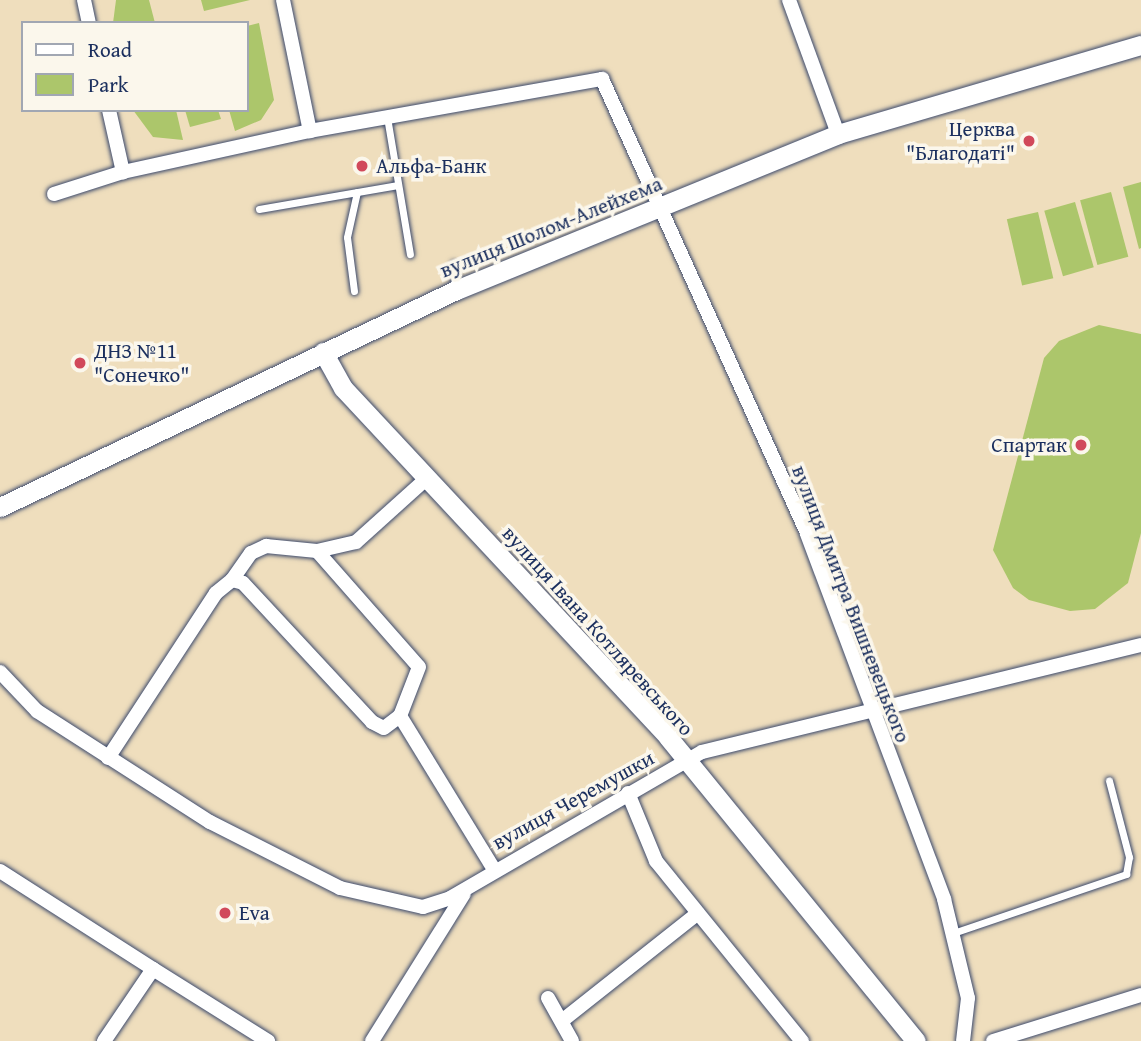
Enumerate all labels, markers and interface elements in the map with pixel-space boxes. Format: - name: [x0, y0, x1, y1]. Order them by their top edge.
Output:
- legend: [21, 21, 248, 112]
- text: Road: [88, 34, 132, 65]
- text: Park: [88, 69, 129, 100]
- place label: Церква "Благодаті": [906, 116, 1015, 166]
- marker: Церква "Благодаті": [1021, 133, 1037, 149]
- place label: Альфа-Банк: [376, 153, 487, 179]
- marker: Альфа-Банк: [354, 158, 370, 174]
- street label: вулиця Шолом-Алейхема: [436, 171, 666, 283]
- place label: ДНЗ №11 "Сонечко": [94, 338, 190, 388]
- marker: ДНЗ №11 "Сонечко": [72, 355, 88, 371]
- place label: Спартак: [991, 432, 1067, 458]
- marker: Спартак: [1073, 437, 1089, 453]
- street label: вулиця Дмитра Вишневецького: [786, 462, 916, 746]
- street label: вулиця Івана Котляревського: [497, 521, 699, 741]
- street label: вулиця Черемушки: [488, 745, 658, 855]
- place label: Eva: [239, 900, 270, 926]
- marker: Eva: [217, 905, 233, 921]

